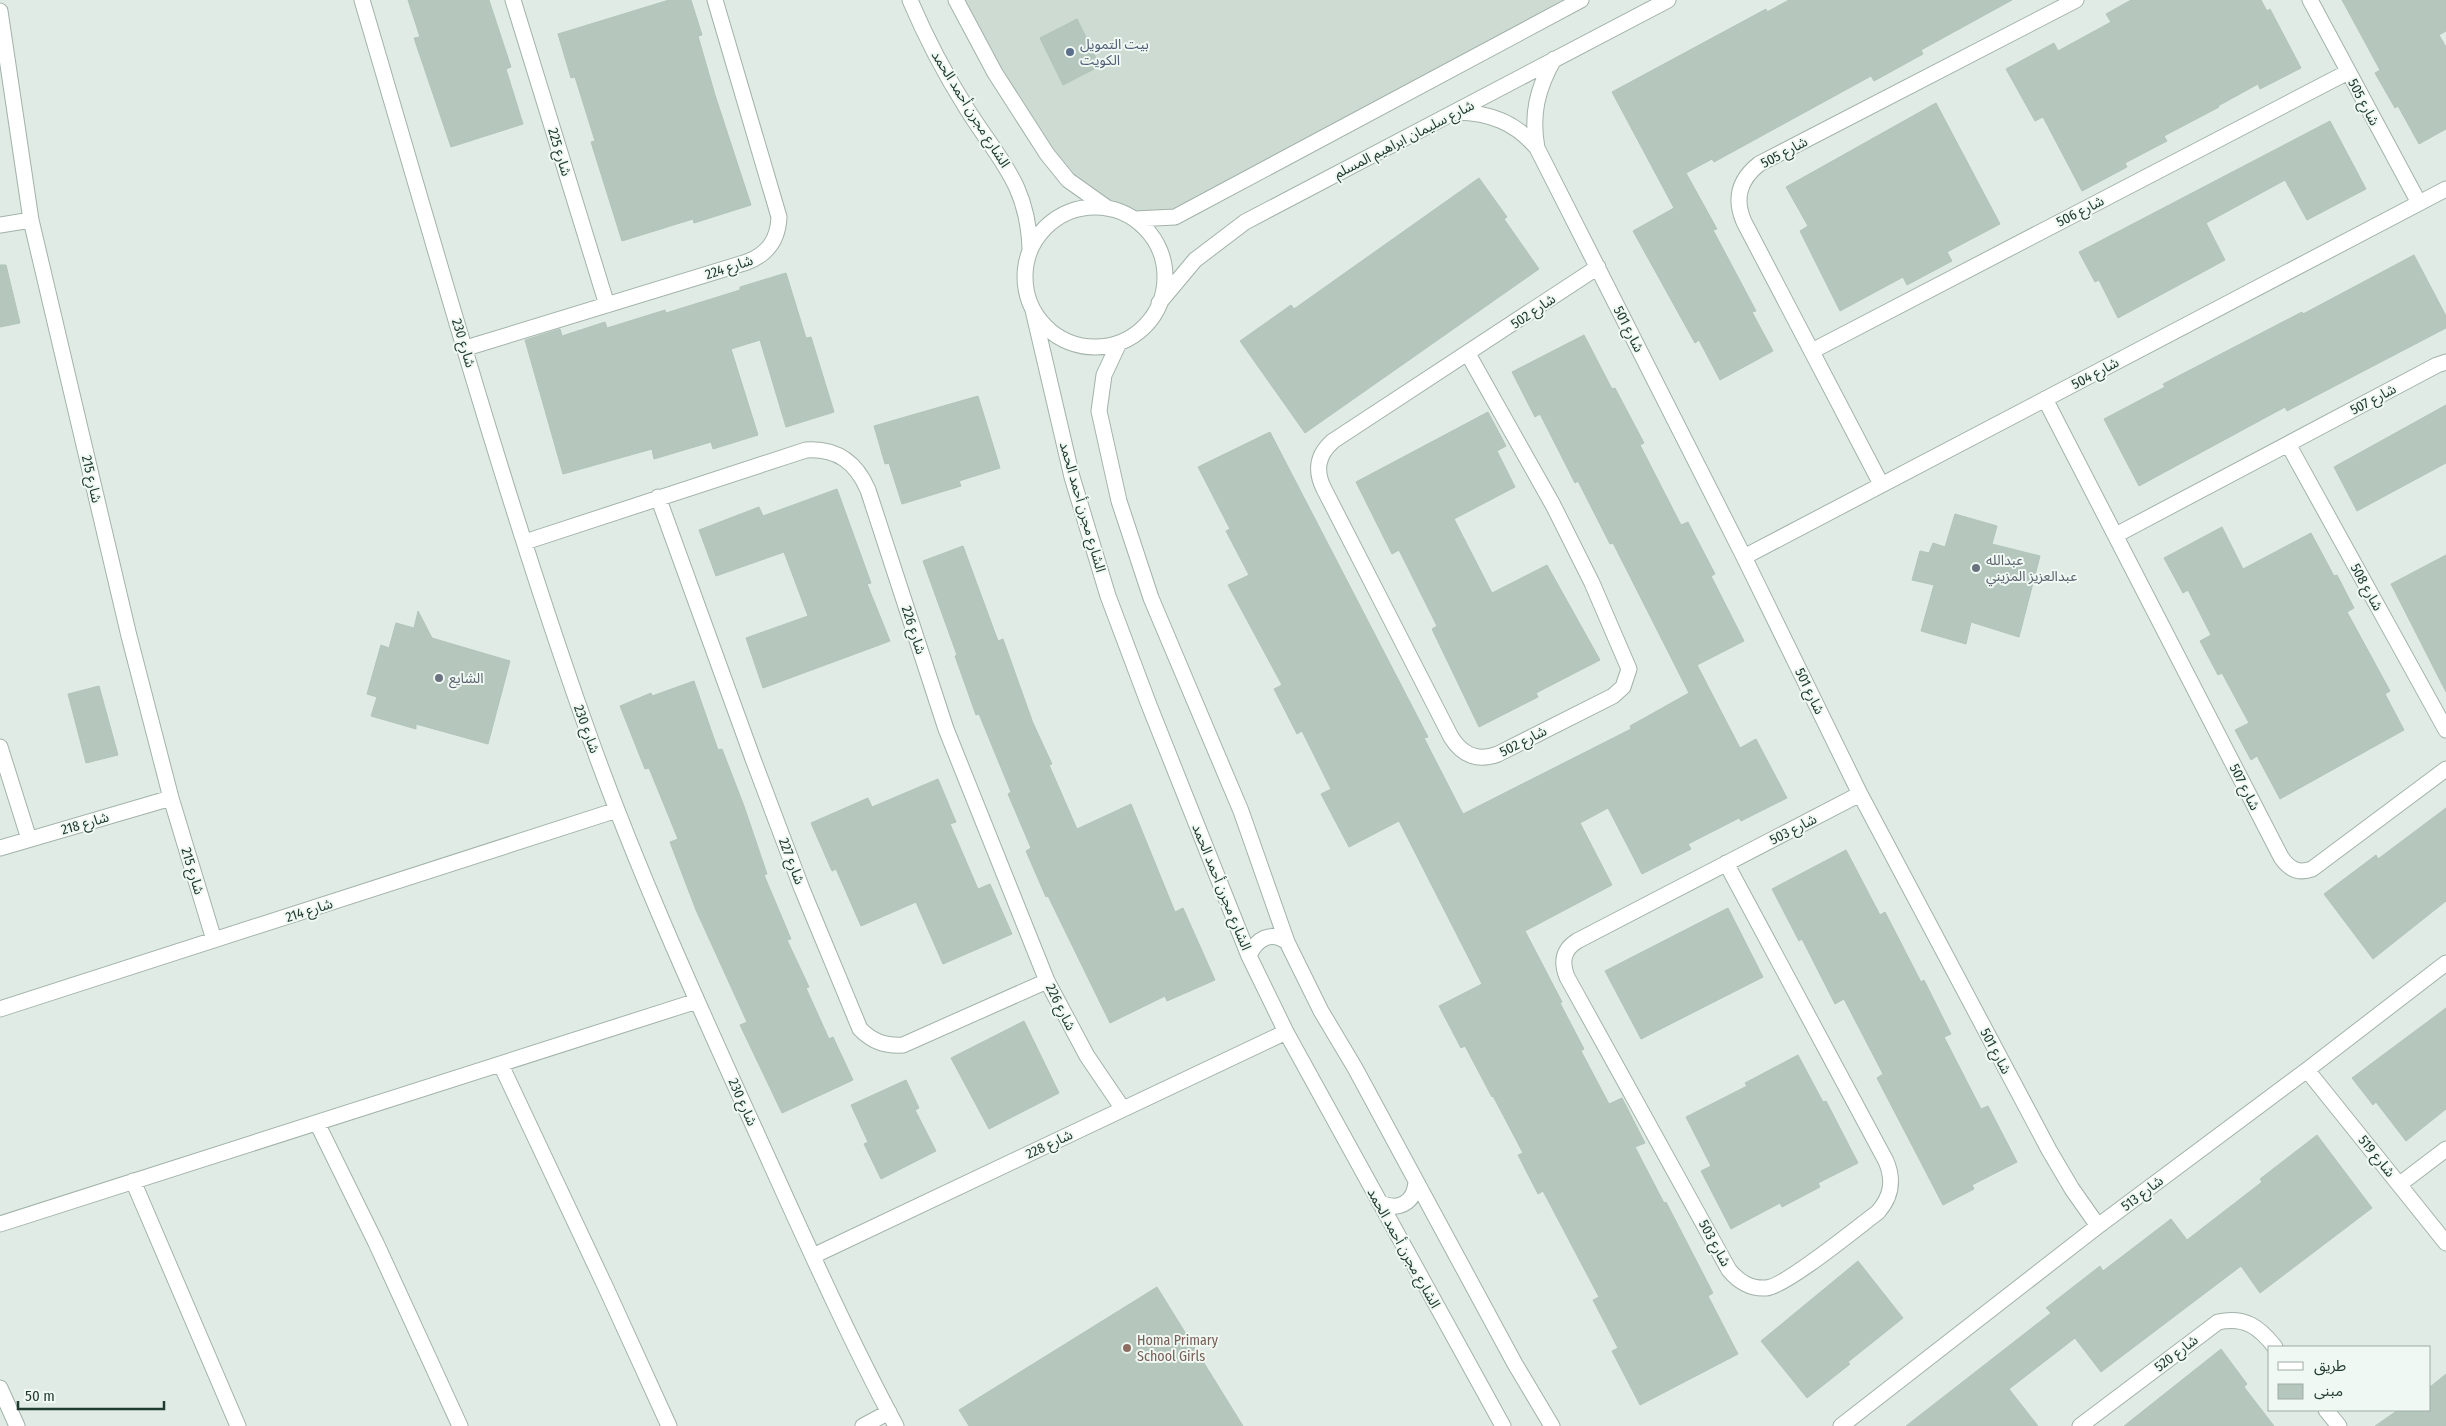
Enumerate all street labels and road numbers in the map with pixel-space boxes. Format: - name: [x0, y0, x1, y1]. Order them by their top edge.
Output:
- street label: الشارع مجرن أحمد الحمد: [926, 47, 1014, 172]
- street label: شارع 505: [2342, 76, 2383, 130]
- street label: شارع سليمان ابراهيم المسلم: [1331, 97, 1478, 184]
- street label: شارع 225: [542, 126, 575, 179]
- street label: شارع 505: [1758, 133, 1812, 174]
- street label: شارع 506: [2054, 192, 2108, 232]
- street label: شارع 224: [703, 252, 756, 285]
- street label: شارع 502: [1508, 290, 1560, 334]
- street label: شارع 501: [1608, 303, 1647, 356]
- street label: شارع 230: [446, 317, 479, 370]
- street label: شارع 504: [2069, 354, 2123, 395]
- street label: شارع 507: [2347, 380, 2400, 420]
- street label: الشارع مجرن أحمد الحمد: [1054, 440, 1110, 575]
- street label: شارع 215: [76, 454, 105, 505]
- street label: شارع 508: [2345, 561, 2386, 615]
- street label: شارع 226: [896, 604, 929, 657]
- street label: شارع 501: [1789, 665, 1828, 718]
- street label: شارع 230: [568, 703, 603, 756]
- street label: شارع 502: [1497, 722, 1550, 762]
- street label: شارع 507: [2224, 761, 2263, 814]
- street label: شارع 218: [59, 809, 112, 840]
- street label: شارع 503: [1767, 810, 1821, 850]
- street label: الشارع مجرن أحمد الحمد: [1187, 821, 1255, 954]
- street label: شارع 227: [773, 835, 808, 888]
- street label: شارع 215: [175, 846, 208, 897]
- street label: شارع 214: [283, 895, 336, 928]
- street label: شارع 226: [1040, 981, 1079, 1034]
- street label: شارع 501: [1975, 1025, 2015, 1078]
- street label: شارع 230: [723, 1076, 761, 1129]
- street label: شارع 228: [1023, 1126, 1076, 1165]
- street label: شارع 519: [2353, 1132, 2399, 1182]
- street label: شارع 513: [2118, 1172, 2168, 1216]
- street label: الشارع مجرن أحمد الحمد: [1362, 1185, 1444, 1312]
- street label: شارع 503: [1693, 1217, 1734, 1270]
- street label: شارع 520: [2151, 1331, 2203, 1377]

